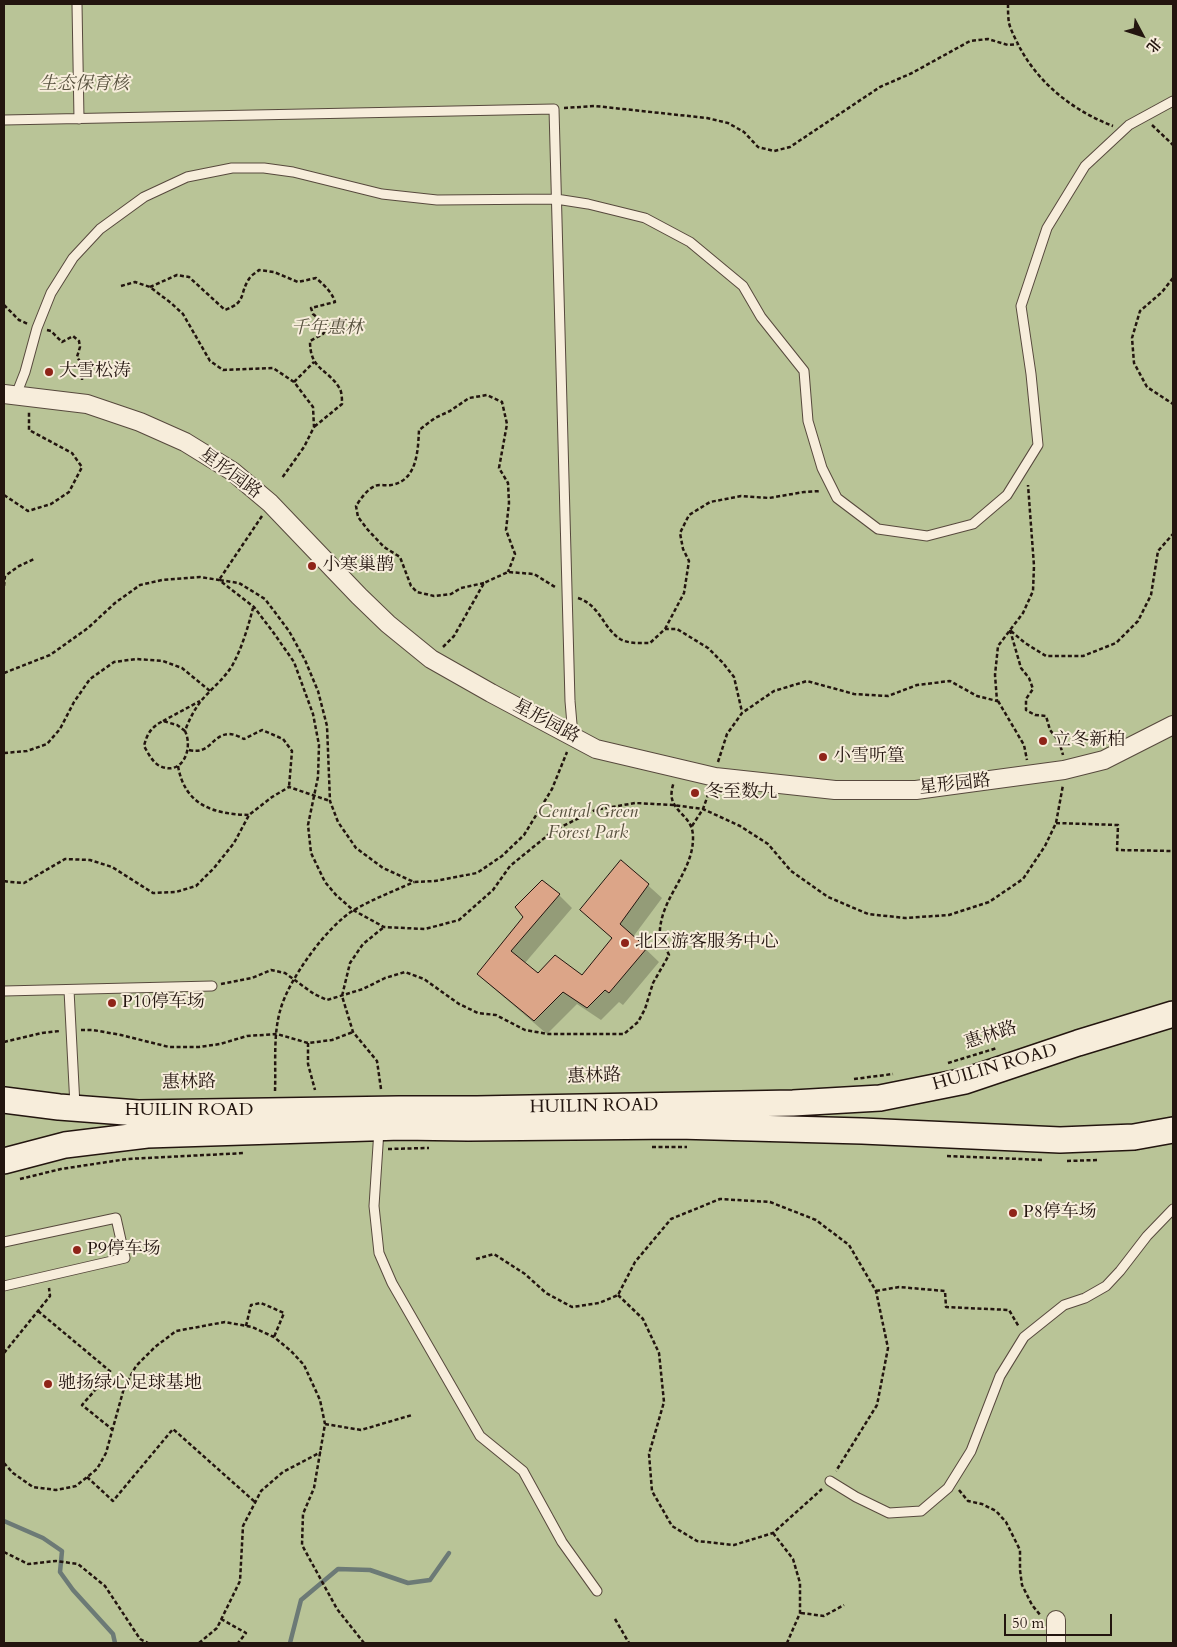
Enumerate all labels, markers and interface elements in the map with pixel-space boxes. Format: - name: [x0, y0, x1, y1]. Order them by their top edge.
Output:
- north arrow: [1117, 10, 1167, 60]
- text: 北: [1142, 33, 1166, 56]
- park label: 生态保育核: [39, 74, 129, 96]
- park label: 千年惠林: [291, 318, 363, 340]
- place label: 大雪松涛: [59, 361, 131, 383]
- marker: 大雪松涛: [43, 366, 55, 378]
- street label: 星形园路: [195, 444, 265, 504]
- place label: 小寒巢鹊: [322, 555, 394, 577]
- marker: 小寒巢鹊: [306, 560, 318, 572]
- street label: 星形园路: [509, 696, 583, 748]
- place label: 立冬新柏: [1053, 730, 1125, 752]
- marker: 立冬新柏: [1037, 735, 1049, 747]
- place label: 小雪听篁: [833, 746, 905, 768]
- marker: 小雪听篁: [817, 751, 829, 763]
- street label: 星形园路: [918, 770, 992, 800]
- place label: 冬至数九: [705, 782, 777, 804]
- marker: 冬至数九: [689, 787, 701, 799]
- park label: Central Green Forest Park: [538, 802, 638, 844]
- place label: 北区游客服务中心: [635, 932, 779, 954]
- marker: 北区游客服务中心: [619, 937, 631, 949]
- place label: P10停车场: [122, 992, 205, 1014]
- marker: P10停车场: [106, 997, 118, 1009]
- street label: 惠林路: [962, 1017, 1020, 1055]
- street label: HUILIN ROAD: [930, 1040, 1060, 1096]
- street label: 惠林路: [567, 1065, 621, 1089]
- street label: 惠林路: [162, 1072, 216, 1094]
- street label: HUILIN ROAD: [530, 1095, 658, 1119]
- street label: HUILIN ROAD: [125, 1100, 253, 1122]
- place label: P8停车场: [1023, 1202, 1097, 1224]
- marker: P8停车场: [1007, 1207, 1019, 1219]
- place label: P9停车场: [87, 1239, 161, 1261]
- marker: P9停车场: [71, 1244, 83, 1256]
- place label: 驰扬绿心足球基地: [58, 1373, 202, 1395]
- marker: 驰扬绿心足球基地: [42, 1378, 54, 1390]
- scale bar: [1007, 1604, 1114, 1636]
- text: 50 m: [1012, 1613, 1044, 1633]

